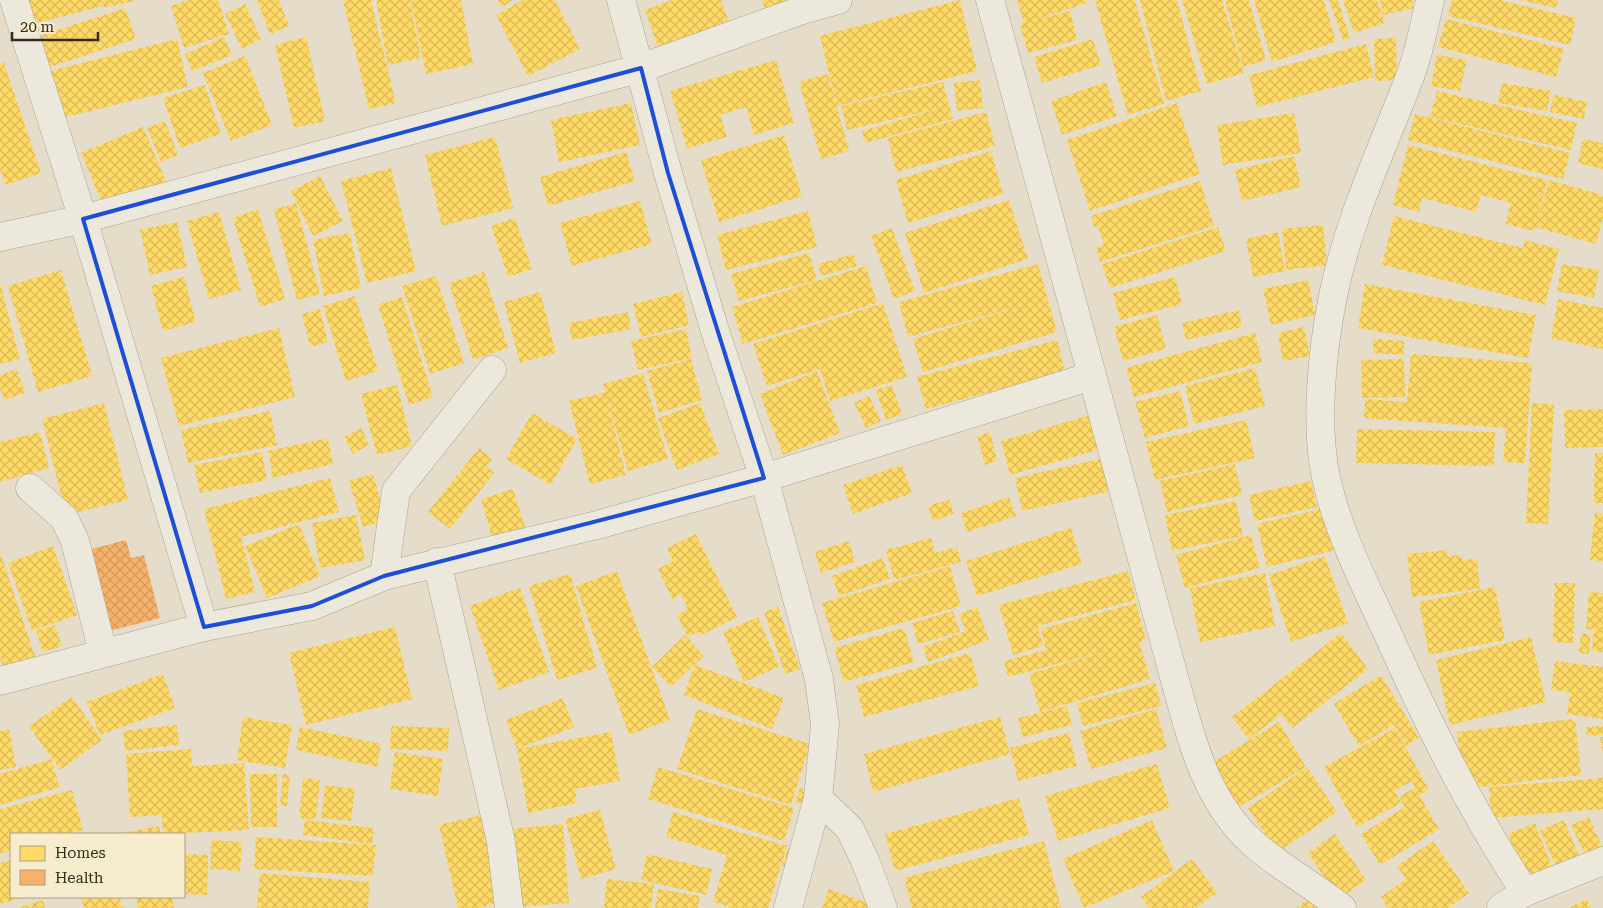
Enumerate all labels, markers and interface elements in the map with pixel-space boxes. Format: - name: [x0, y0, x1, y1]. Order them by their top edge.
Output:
- scale bar: [12, 10, 99, 42]
- text: 20 m: [20, 18, 55, 36]
- legend: [10, 833, 185, 898]
- text: Homes: [55, 844, 106, 862]
- text: Health: [55, 869, 104, 887]

